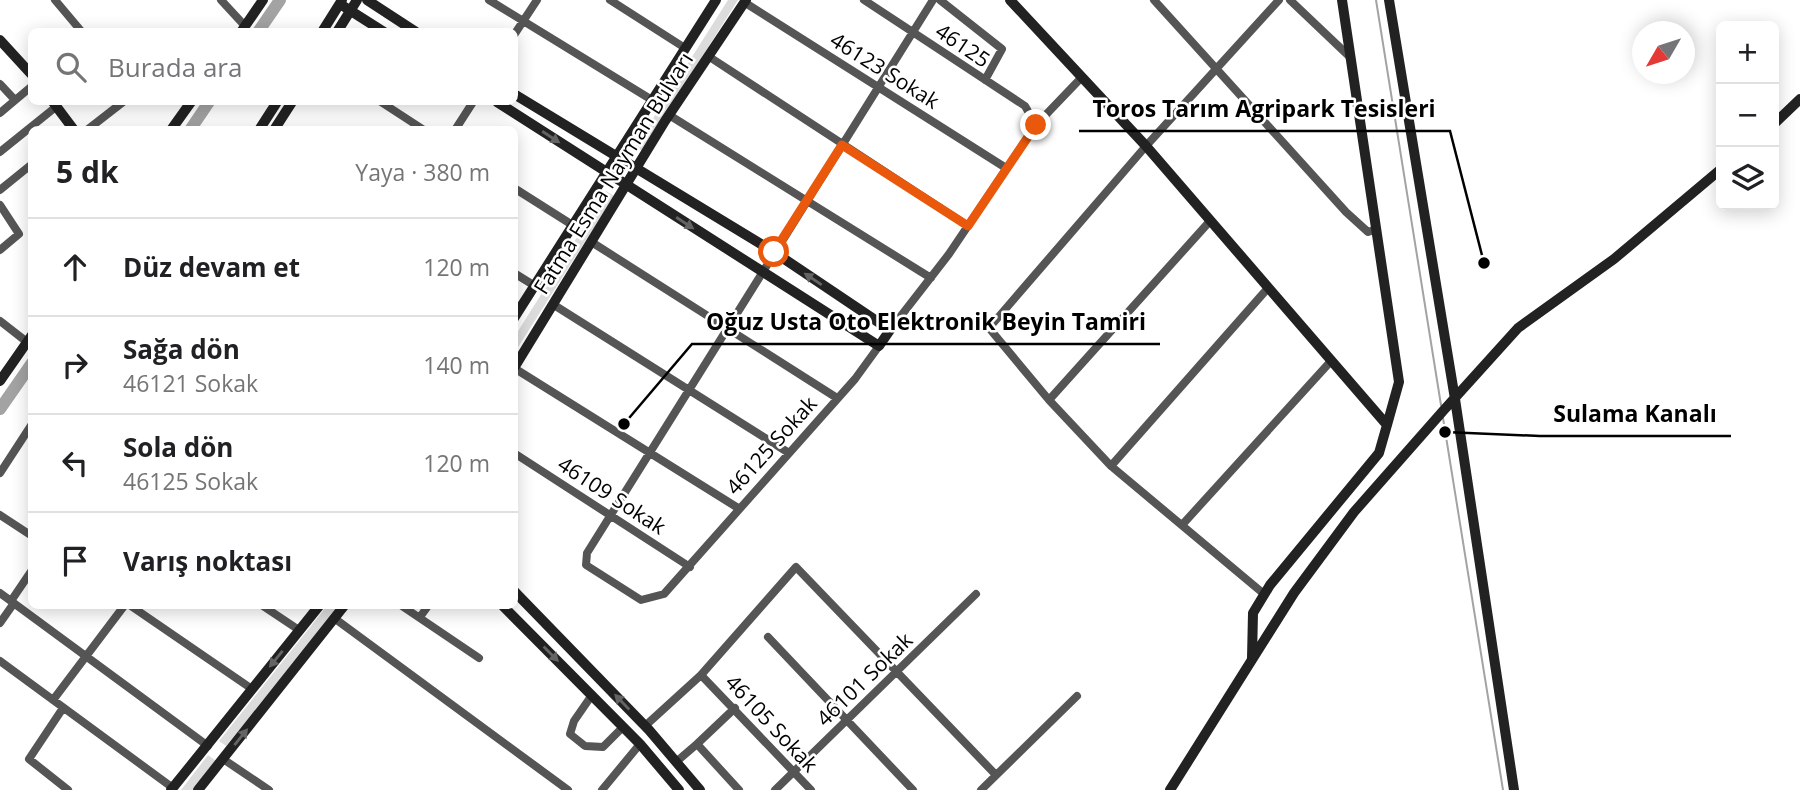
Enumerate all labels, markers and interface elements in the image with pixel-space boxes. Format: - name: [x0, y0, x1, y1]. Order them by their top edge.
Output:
- street label: 46125: [930, 17, 996, 73]
- north arrow: [1632, 21, 1695, 84]
- map controls: [1716, 21, 1779, 210]
- button: +: [1716, 21, 1779, 84]
- street label: 46123 Sokak: [825, 25, 945, 115]
- search box: [28, 28, 518, 105]
- street label: Fatma Esma Nayman Bulvarı: [527, 47, 699, 299]
- icon: search: [52, 48, 90, 86]
- text: Burada ara: [108, 49, 242, 85]
- button: −: [1716, 84, 1779, 147]
- callout: Toros Tarım Agripark Tesisleri: [1079, 87, 1450, 131]
- text: Toros Tarım Agripark Tesisleri: [1092, 92, 1436, 124]
- route end: [1020, 109, 1051, 140]
- one-way arrow: [542, 130, 561, 143]
- button: layers: [1716, 147, 1779, 210]
- text: 5 dk: [56, 151, 119, 192]
- text: Yaya · 380 m: [355, 156, 490, 188]
- one-way arrow: [676, 217, 695, 230]
- route start: [758, 236, 789, 267]
- icon: ahead: [56, 248, 94, 286]
- text: Düz devam et: [123, 249, 300, 285]
- text: 120 m: [423, 251, 490, 283]
- one-way arrow: [804, 273, 823, 286]
- callout: Oğuz Usta Oto Elektronik Beyin Tamiri: [692, 300, 1160, 344]
- text: Oğuz Usta Oto Elektronik Beyin Tamiri: [706, 305, 1146, 337]
- text: Sağa dön: [123, 331, 240, 367]
- icon: right: [56, 346, 94, 384]
- text: 140 m: [423, 349, 490, 381]
- text: 46121 Sokak: [123, 367, 258, 399]
- street label: 46125 Sokak: [719, 390, 823, 500]
- callout: Sulama Kanalı: [1540, 392, 1731, 436]
- text: Sulama Kanalı: [1553, 397, 1717, 429]
- text: Sola dön: [123, 429, 233, 465]
- icon: left: [56, 444, 94, 482]
- text: 120 m: [423, 447, 490, 479]
- street label: 46109 Sokak: [553, 450, 671, 540]
- text: 46125 Sokak: [123, 465, 258, 497]
- icon: arrive: [56, 542, 94, 580]
- text: Varış noktası: [123, 543, 292, 579]
- street label: 46101 Sokak: [810, 626, 918, 732]
- one-way arrow: [542, 645, 558, 662]
- one-way arrow: [269, 650, 284, 667]
- street label: 46105 Sokak: [720, 668, 824, 778]
- one-way arrow: [614, 694, 631, 711]
- one-way arrow: [233, 728, 248, 745]

